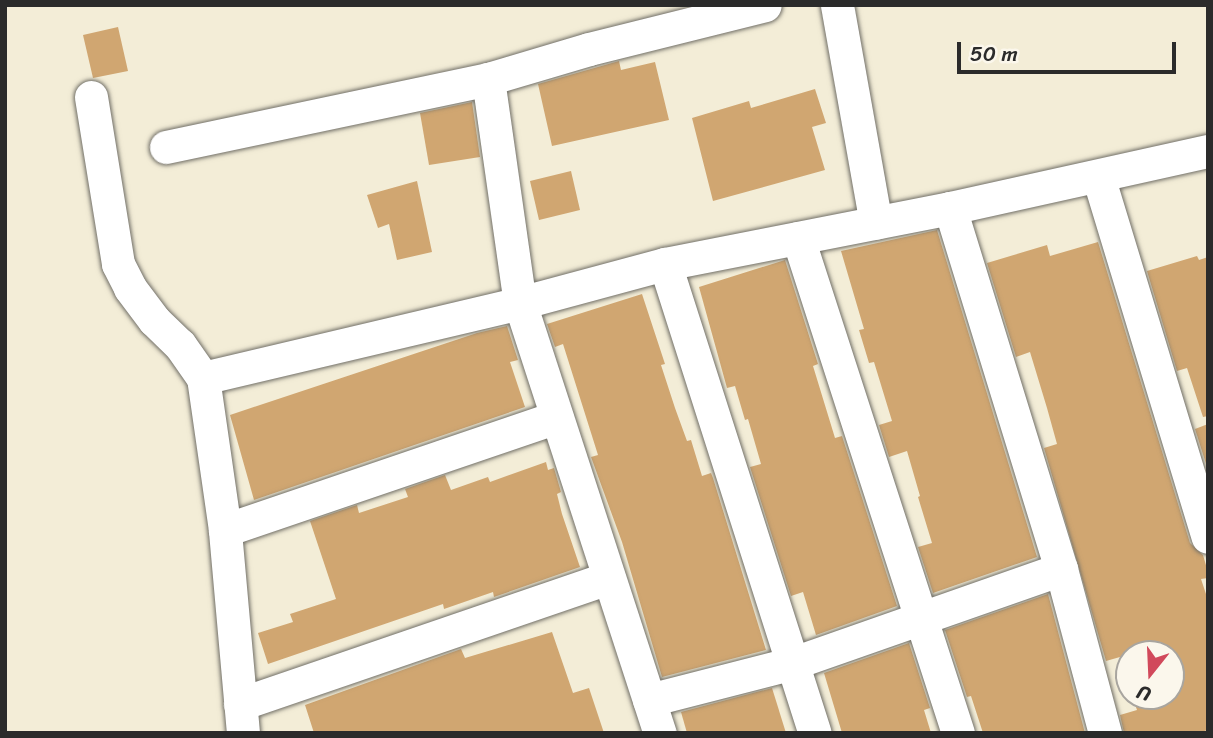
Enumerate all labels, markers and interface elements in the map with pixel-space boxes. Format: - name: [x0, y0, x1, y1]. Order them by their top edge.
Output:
- scale bar: [961, 28, 1180, 72]
- text: 50 m: [970, 35, 1018, 73]
- north arrow: [1115, 640, 1185, 710]
- text: U: [1133, 676, 1155, 711]

